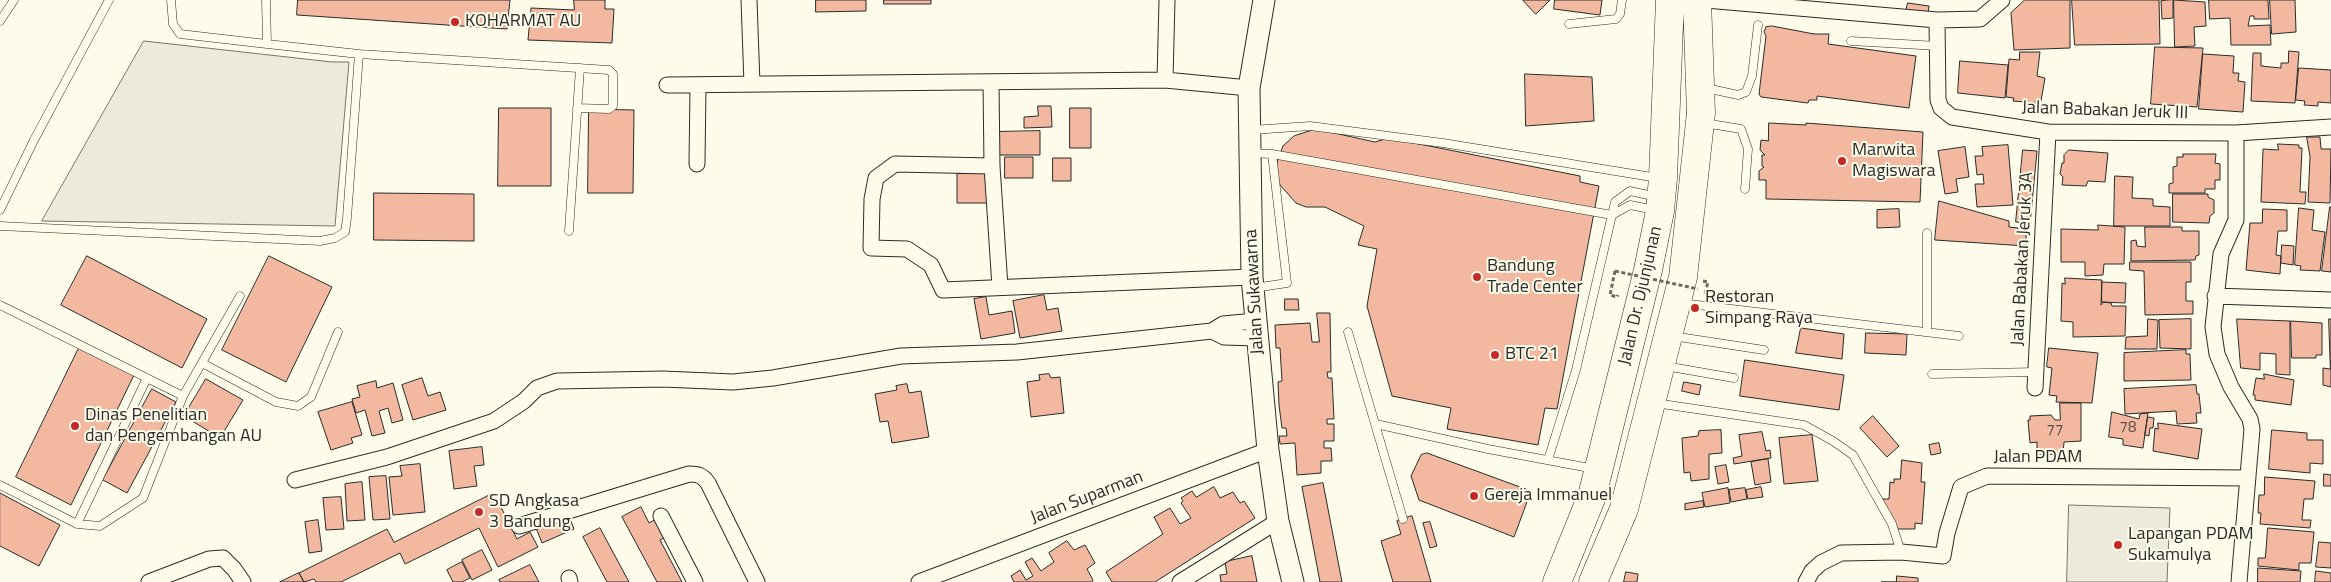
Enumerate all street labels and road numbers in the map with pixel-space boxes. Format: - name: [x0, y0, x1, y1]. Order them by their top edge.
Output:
- street label: Jalan Babakan Jeruk III: [2021, 97, 2189, 125]
- street label: Jalan Babakan Jeruk 3A: [2008, 171, 2038, 347]
- street label: Jalan Dr. Djunjunan: [1614, 224, 1668, 368]
- street label: Jalan Sukawarna: [1241, 229, 1269, 355]
- street label: Jalan PDAM: [1994, 447, 2082, 469]
- street label: Jalan Suparman: [1028, 467, 1146, 529]

